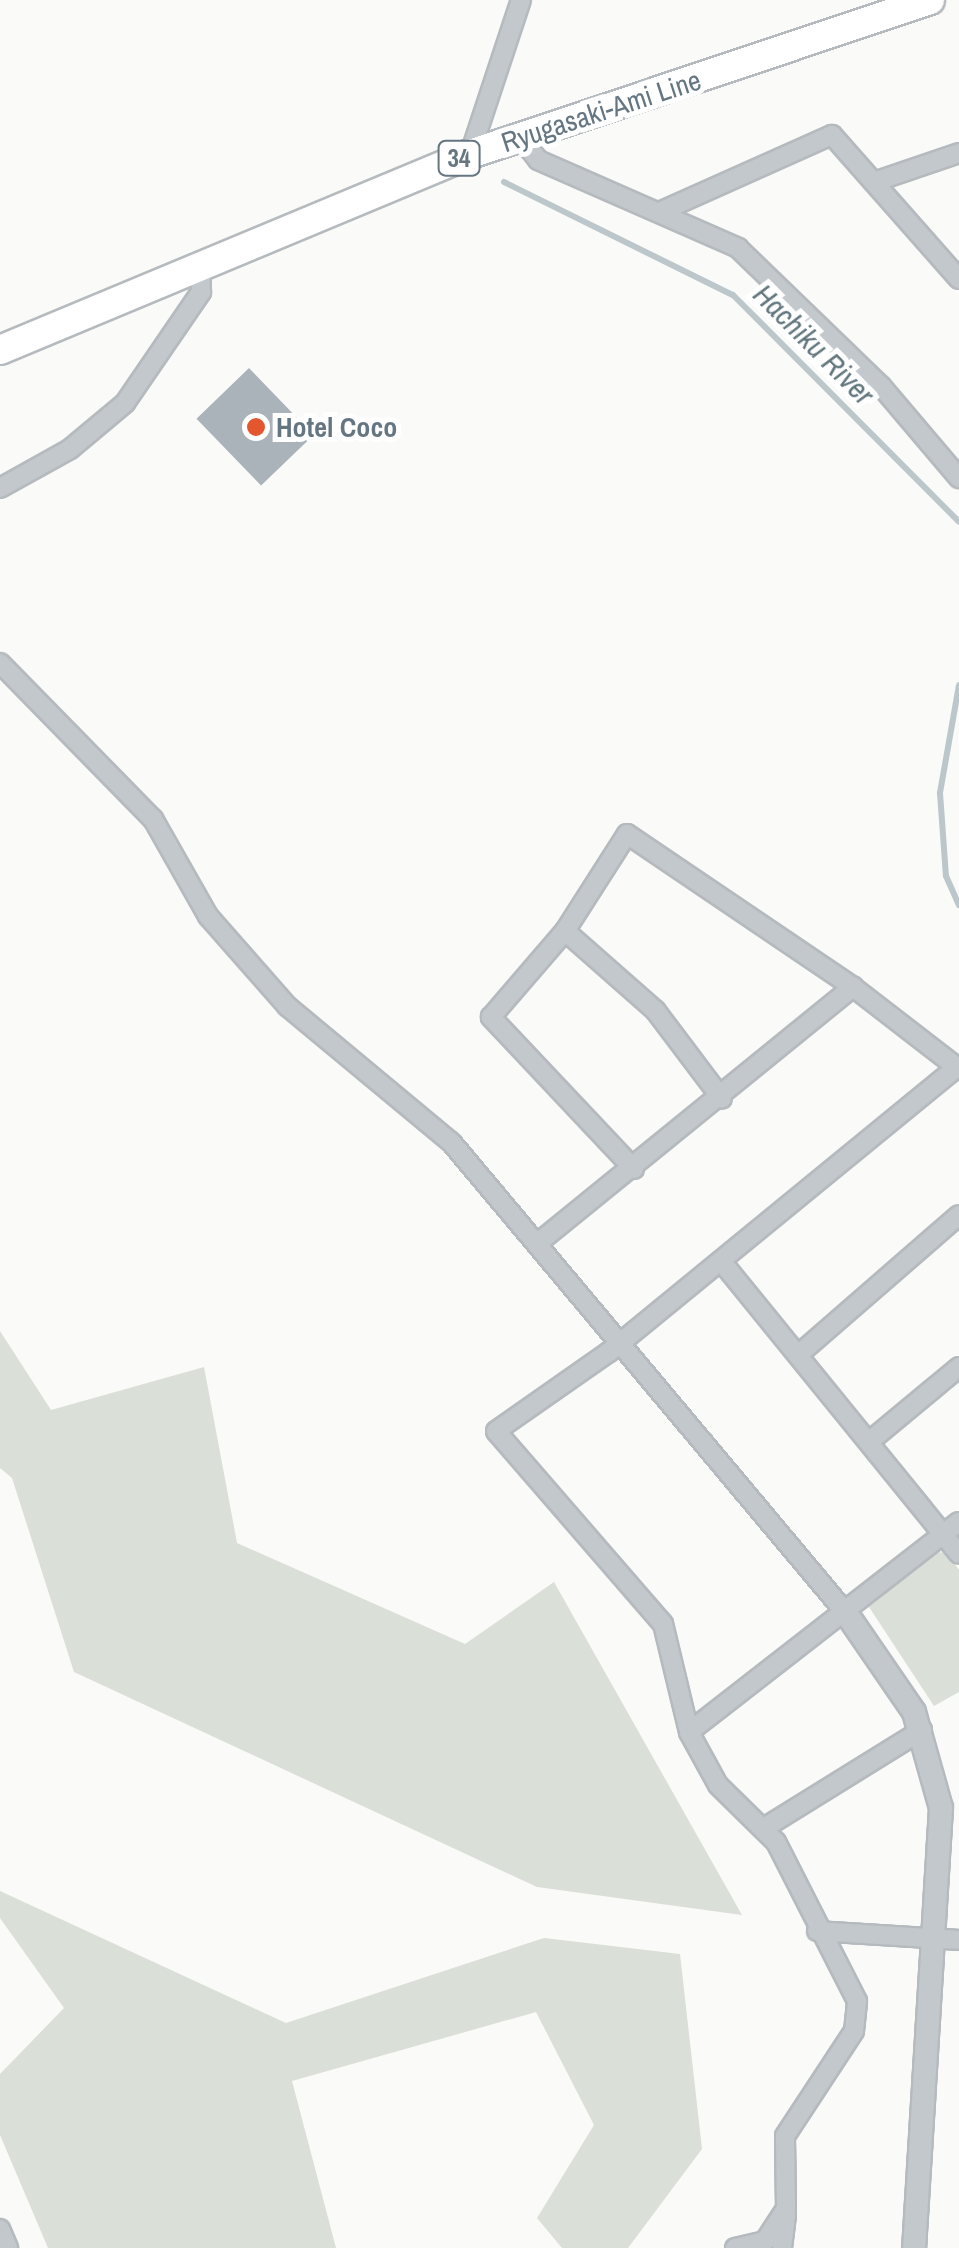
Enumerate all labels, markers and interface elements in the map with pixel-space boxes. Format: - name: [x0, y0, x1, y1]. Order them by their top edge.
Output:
- street label: Ryugasaki-Ami Line: [497, 63, 705, 159]
- road number: 34: [436, 138, 482, 178]
- water label: Hachiku River: [746, 276, 882, 412]
- place label: Hotel Coco: [276, 410, 397, 444]
- marker: Hotel Coco: [245, 416, 267, 438]

